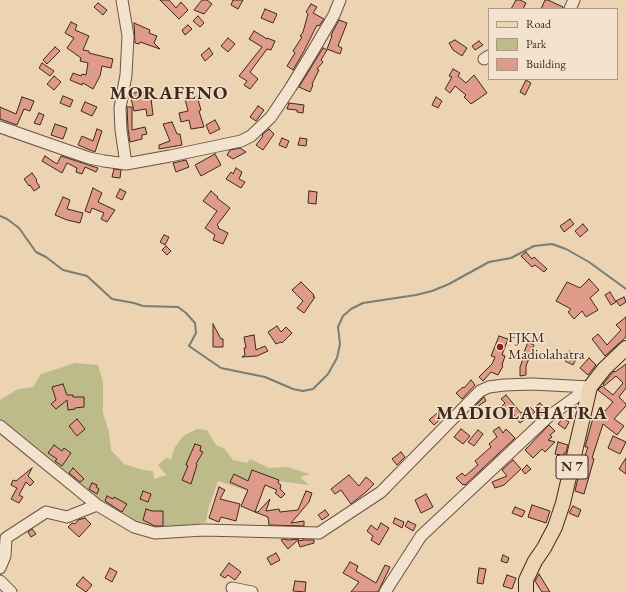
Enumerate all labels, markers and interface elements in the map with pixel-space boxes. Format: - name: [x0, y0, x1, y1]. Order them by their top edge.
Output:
- legend: [488, 8, 618, 80]
- text: Road: [526, 16, 551, 32]
- text: Park: [526, 36, 546, 52]
- text: Building: [526, 56, 566, 72]
- district label: MORAFENO: [110, 83, 228, 105]
- place label: FJKM Madiolahatra: [508, 329, 585, 364]
- marker: FJKM Madiolahatra: [495, 342, 505, 352]
- district label: MADIOLAHATRA: [436, 403, 608, 425]
- road number: N 7: [556, 455, 588, 479]

